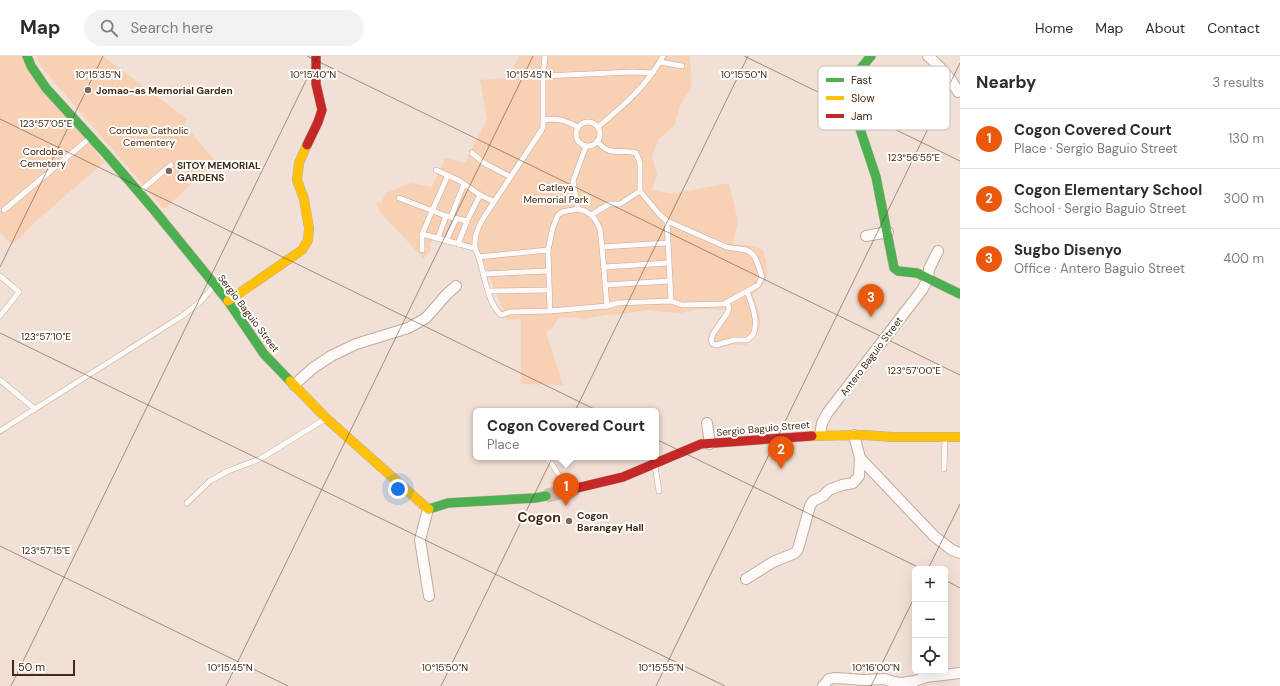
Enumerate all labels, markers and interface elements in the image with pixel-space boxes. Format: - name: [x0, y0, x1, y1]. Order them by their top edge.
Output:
- search box: [84, 10, 364, 46]
- text: Map: [20, 15, 60, 40]
- icon: search: [98, 17, 120, 39]
- text: Search here: [130, 18, 213, 38]
- text: Home: [1035, 19, 1073, 37]
- text: Map: [1095, 19, 1123, 37]
- text: About: [1145, 19, 1185, 37]
- text: Contact: [1207, 19, 1260, 37]
- legend: [818, 66, 950, 130]
- text: 10°15'35"N: [75, 68, 121, 81]
- text: 10°15'40"N: [290, 68, 336, 81]
- text: 10°15'45"N: [506, 68, 552, 81]
- text: 10°15'50"N: [721, 68, 767, 81]
- text: Nearby: [976, 71, 1036, 93]
- text: Fast: [851, 73, 872, 87]
- text: 3 results: [1212, 74, 1264, 91]
- place label: Jomao-as Memorial Garden: [96, 84, 233, 97]
- marker: Jomao-as Memorial Garden: [83, 85, 93, 95]
- text: Slow: [851, 91, 875, 105]
- text: Jam: [851, 109, 872, 123]
- text: 123°57'05"E: [20, 117, 73, 130]
- text: Cogon Covered Court: [1014, 120, 1172, 140]
- park label: Cordova Catholic Cementery: [109, 124, 189, 149]
- text: 1: [987, 130, 991, 147]
- text: 130 m: [1228, 130, 1264, 147]
- text: Place · Sergio Baguio Street: [1014, 140, 1178, 157]
- park label: Cordoba Cemetery: [20, 145, 66, 170]
- text: 123°56'55"E: [888, 151, 941, 164]
- place label: SITOY MEMORIAL GARDENS: [177, 159, 261, 184]
- marker: SITOY MEMORIAL GARDENS: [164, 166, 174, 176]
- text: Cogon Elementary School: [1014, 180, 1202, 200]
- park label: Catleya Memorial Park: [523, 181, 589, 206]
- text: 2: [985, 190, 993, 207]
- text: 300 m: [1223, 190, 1264, 207]
- text: School · Sergio Baguio Street: [1014, 200, 1186, 217]
- text: Sugbo Disenyo: [1014, 240, 1122, 260]
- text: 3: [985, 250, 993, 267]
- text: 400 m: [1223, 250, 1264, 267]
- text: Office · Antero Baguio Street: [1014, 260, 1185, 277]
- street label: Sergio Baguio Street: [215, 272, 282, 355]
- pin: 3: [858, 284, 884, 317]
- street label: Antero Baguio Street: [837, 314, 906, 399]
- text: 123°57'10"E: [21, 330, 71, 343]
- text: 123°57'00"E: [887, 364, 941, 377]
- popup: [473, 408, 659, 460]
- text: Cogon Covered Court: [487, 416, 645, 436]
- street label: Sergio Baguio Street: [716, 418, 810, 439]
- text: Place: [487, 436, 519, 453]
- pin: 2: [768, 436, 794, 469]
- pin: 1: [553, 473, 579, 506]
- your location: [388, 479, 408, 499]
- district label: Cogon: [517, 508, 561, 526]
- place label: Cogon Barangay Hall: [577, 509, 644, 534]
- marker: Cogon Barangay Hall: [564, 516, 574, 526]
- text: 123°57'15"E: [22, 544, 71, 557]
- map controls: [912, 566, 948, 674]
- button: +: [912, 566, 948, 602]
- button: −: [912, 602, 948, 638]
- button: locate: [912, 638, 948, 674]
- scale bar: [12, 658, 75, 677]
- text: 50 m: [18, 660, 45, 674]
- text: 10°15'45"N: [207, 661, 253, 674]
- text: 10°15'50"N: [422, 661, 468, 674]
- text: 10°15'55"N: [638, 661, 684, 674]
- text: 10°16'00"N: [852, 661, 900, 674]

